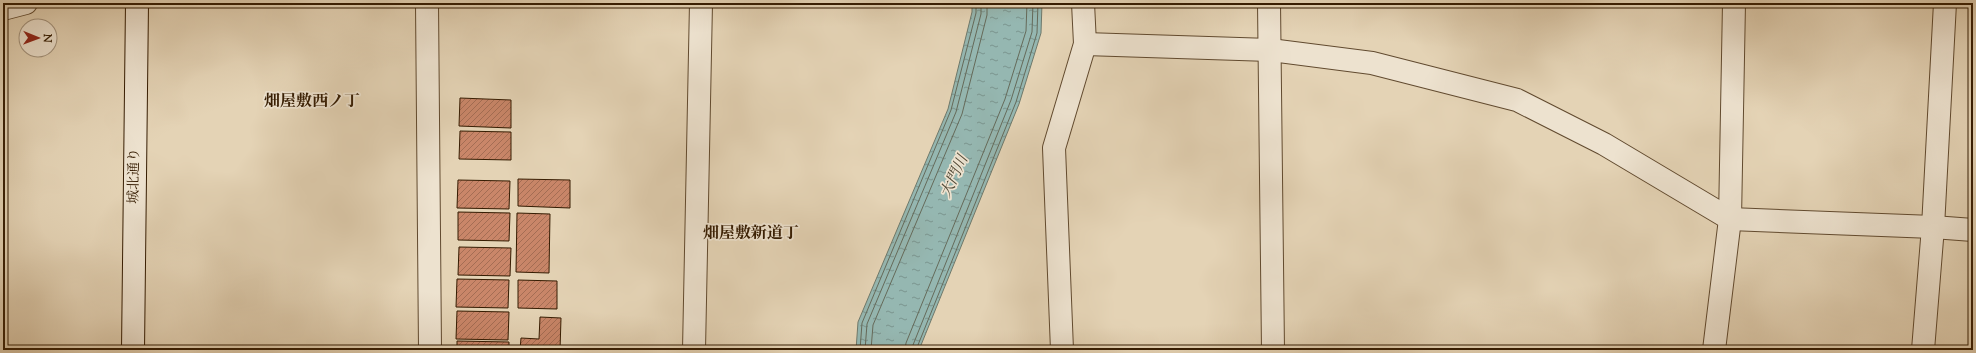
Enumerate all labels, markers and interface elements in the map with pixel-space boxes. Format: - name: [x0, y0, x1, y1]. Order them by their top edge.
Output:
- north arrow: [18, 18, 58, 58]
- text: N: [39, 33, 55, 43]
- district label: 畑屋敷西ノ丁: [264, 91, 360, 114]
- street label: 城北通り: [125, 148, 145, 204]
- water label: 大門川: [936, 150, 975, 202]
- district label: 畑屋敷新道丁: [703, 223, 799, 246]

